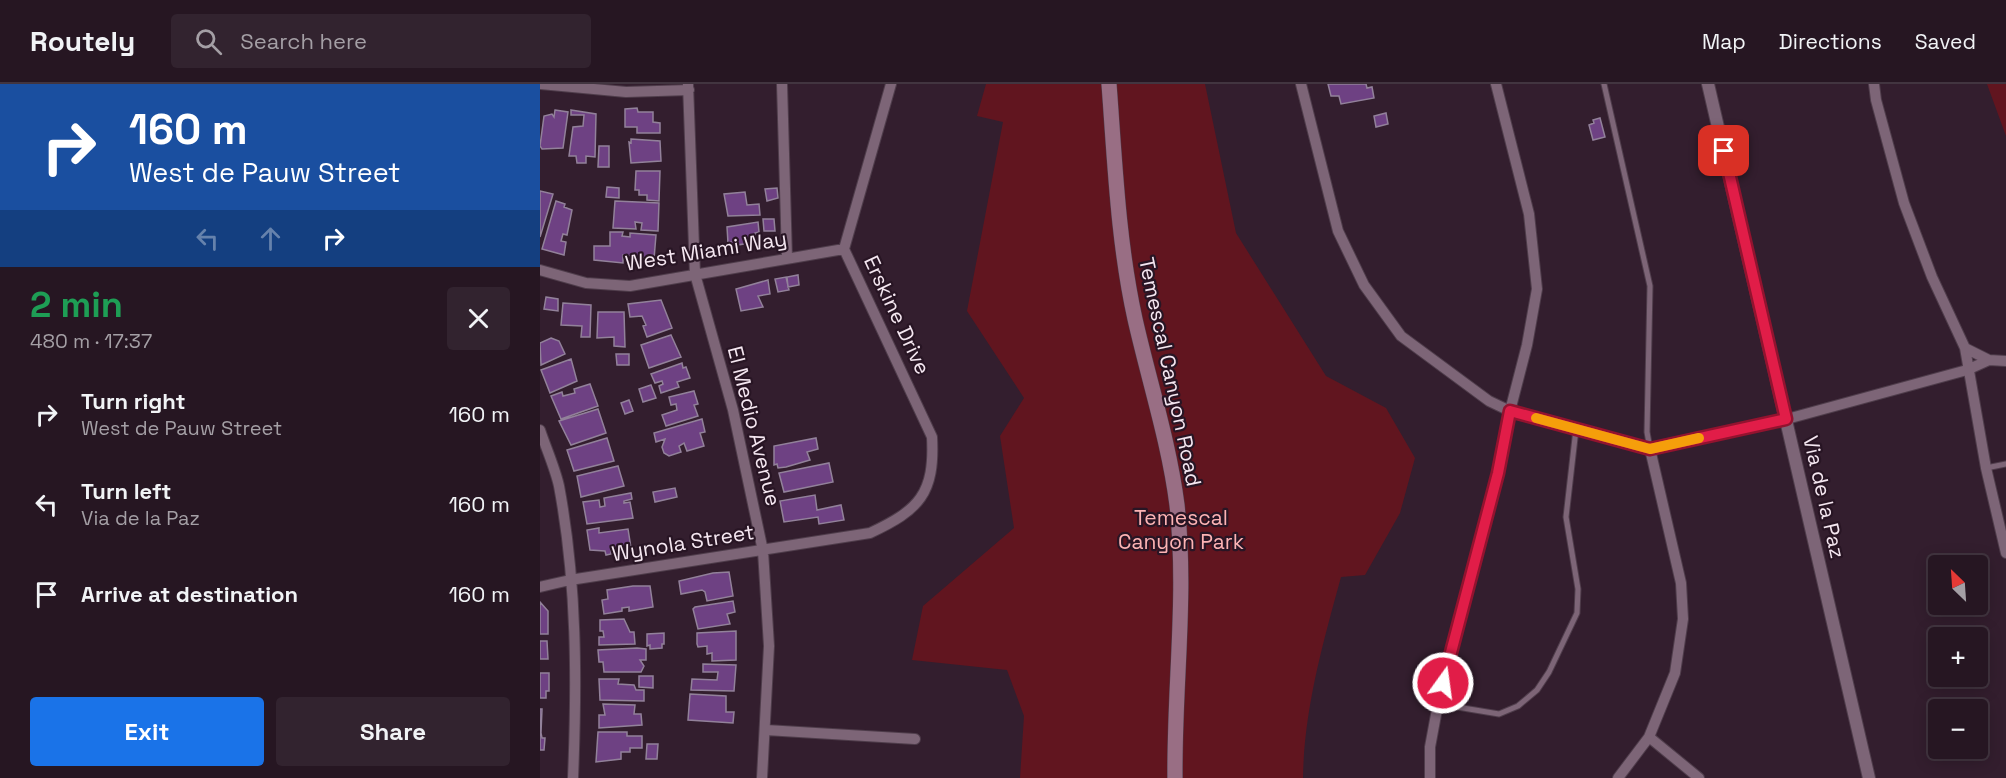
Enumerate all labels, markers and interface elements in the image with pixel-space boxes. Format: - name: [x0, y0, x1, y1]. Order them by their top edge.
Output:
- search box: [171, 14, 591, 68]
- text: Routely: [30, 23, 135, 59]
- icon: search: [192, 25, 225, 58]
- text: Search here: [240, 27, 367, 55]
- text: Map: [1702, 28, 1746, 55]
- text: Directions: [1779, 28, 1882, 55]
- text: Saved: [1915, 28, 1976, 55]
- text: 160 m: [129, 103, 248, 156]
- icon: right: [30, 108, 108, 186]
- pin: [1698, 125, 1749, 176]
- icon: arrive: [1707, 134, 1740, 167]
- text: West de Pauw Street: [129, 155, 401, 190]
- icon: left: [191, 222, 224, 255]
- icon: ahead: [254, 222, 287, 255]
- icon: right: [317, 222, 350, 255]
- street label: West Miami Way: [623, 224, 789, 277]
- street label: Erskine Drive: [858, 251, 937, 379]
- street label: Temescal Canyon Road: [1133, 255, 1208, 489]
- text: 2 min: [30, 282, 123, 328]
- button: close: [447, 287, 510, 350]
- text: 480 m · 17:37: [30, 328, 152, 354]
- street label: El Medio Avenue: [722, 343, 787, 509]
- text: Turn right: [81, 387, 186, 415]
- icon: right: [30, 398, 63, 431]
- text: 160 m: [449, 400, 510, 428]
- text: West de Pauw Street: [81, 415, 282, 441]
- street label: Via de la Paz: [1797, 433, 1852, 561]
- text: Turn left: [81, 477, 171, 505]
- icon: left: [30, 488, 63, 521]
- text: 160 m: [449, 490, 510, 518]
- park label: Temescal Canyon Park: [1118, 504, 1244, 555]
- text: Via de la Paz: [81, 505, 200, 531]
- street label: Wynola Street: [610, 518, 756, 567]
- north arrow: [1928, 555, 1988, 615]
- map controls: [1928, 555, 1988, 759]
- icon: arrive: [30, 578, 63, 611]
- text: Arrive at destination: [81, 580, 298, 608]
- text: 160 m: [449, 580, 510, 608]
- button: +: [1928, 627, 1988, 687]
- position arrow: [1411, 651, 1475, 715]
- button: Exit: [30, 697, 264, 766]
- button: Share: [276, 697, 510, 766]
- button: −: [1928, 699, 1988, 759]

